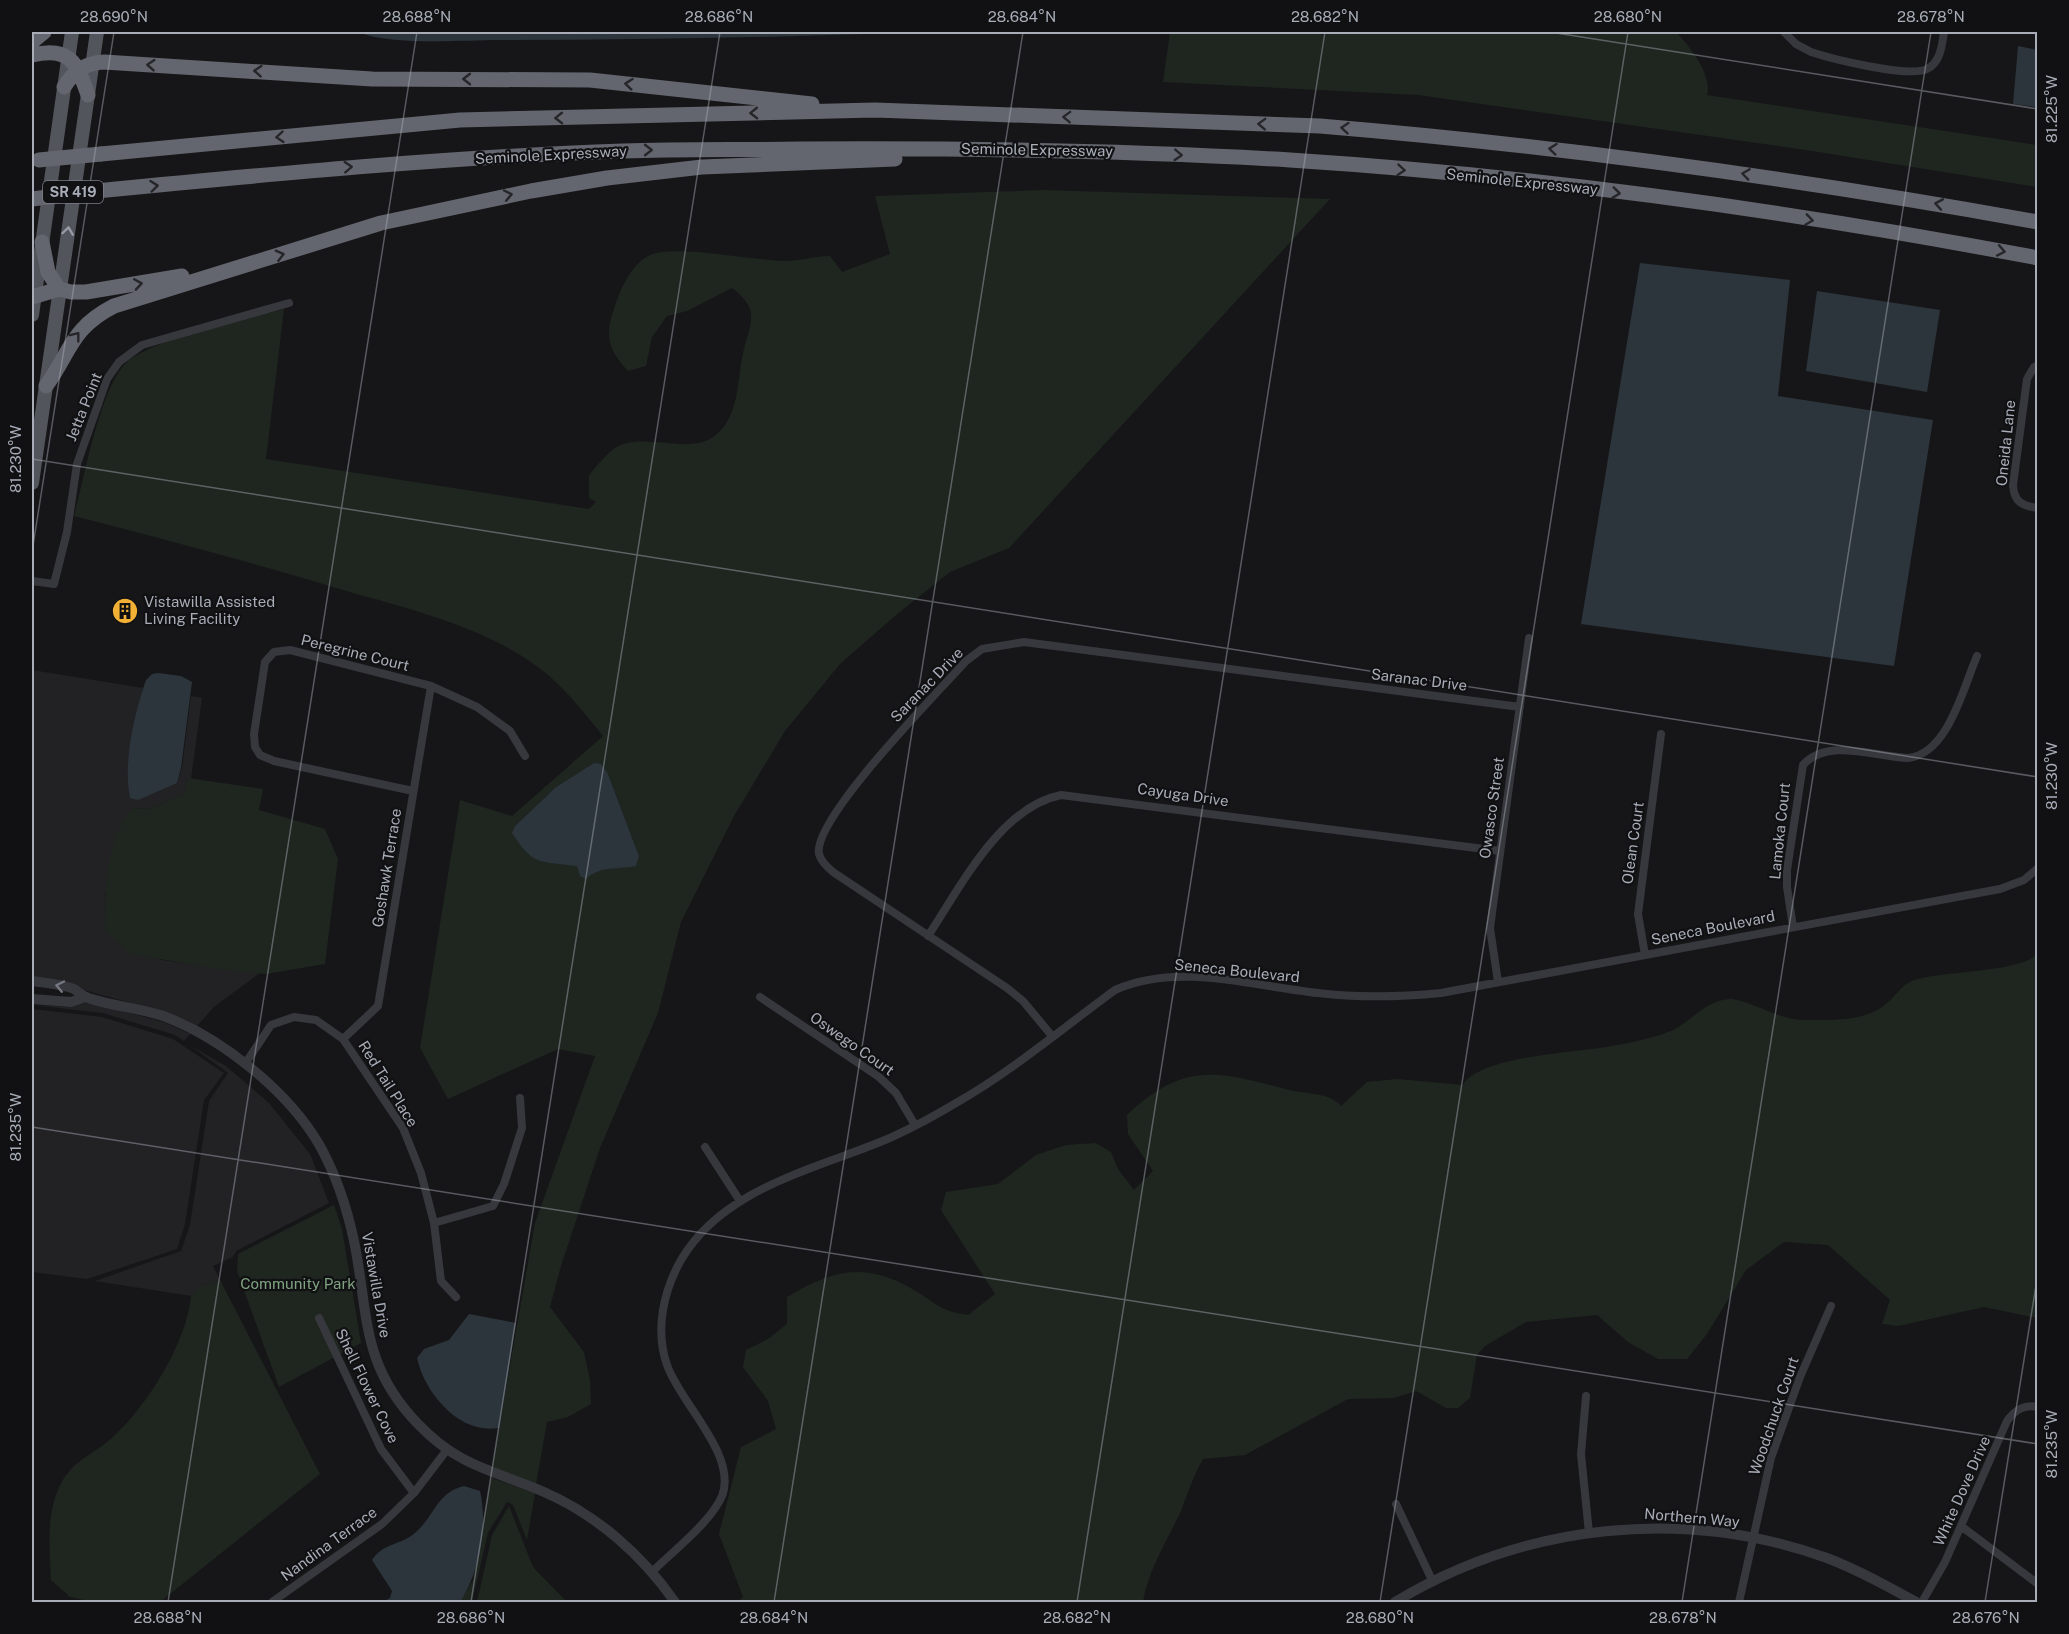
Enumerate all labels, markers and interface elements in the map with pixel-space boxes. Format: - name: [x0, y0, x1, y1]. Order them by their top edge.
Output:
- text: 28.690°N: [80, 8, 148, 25]
- text: 28.688°N: [383, 8, 451, 25]
- text: 28.686°N: [685, 8, 753, 25]
- text: 28.684°N: [988, 8, 1056, 25]
- text: 28.682°N: [1291, 8, 1359, 25]
- text: 28.680°N: [1594, 8, 1662, 25]
- text: 28.678°N: [1897, 8, 1965, 25]
- one-way arrow: [147, 58, 156, 71]
- one-way arrow: [253, 65, 262, 78]
- one-way arrow: [463, 73, 472, 85]
- text: 81.225°W: [2043, 75, 2060, 143]
- one-way arrow: [624, 78, 633, 91]
- one-way arrow: [749, 107, 758, 119]
- one-way arrow: [554, 111, 563, 124]
- one-way arrow: [1062, 111, 1071, 123]
- one-way arrow: [1257, 118, 1266, 130]
- one-way arrow: [1341, 122, 1350, 135]
- one-way arrow: [276, 130, 285, 143]
- street label: Seminole Expressway: [961, 140, 1113, 159]
- street label: Seminole Expressway: [475, 142, 627, 167]
- one-way arrow: [1548, 143, 1557, 156]
- one-way arrow: [643, 144, 652, 157]
- one-way arrow: [1173, 148, 1182, 161]
- one-way arrow: [344, 160, 353, 173]
- one-way arrow: [1397, 163, 1406, 176]
- street label: Seminole Expressway: [1446, 165, 1599, 198]
- one-way arrow: [1741, 168, 1751, 181]
- one-way arrow: [149, 180, 159, 192]
- road number: SR 419: [43, 181, 103, 203]
- one-way arrow: [1611, 186, 1620, 199]
- one-way arrow: [502, 190, 512, 203]
- one-way arrow: [1934, 198, 1944, 211]
- one-way arrow: [1804, 213, 1814, 225]
- one-way arrow: [61, 227, 73, 236]
- one-way arrow: [1997, 245, 2006, 257]
- one-way arrow: [275, 249, 285, 262]
- one-way arrow: [133, 279, 143, 291]
- one-way arrow: [68, 332, 79, 343]
- street label: Jetta Point: [62, 370, 105, 444]
- street label: Oneida Lane: [1993, 399, 2018, 487]
- text: 81.230°W: [7, 425, 24, 493]
- place label: Vistawilla Assisted Living Facility: [144, 593, 275, 627]
- building icon: Vistawilla Assisted Living Facility: [110, 596, 140, 626]
- street label: Peregrine Court: [299, 631, 411, 674]
- street label: Saranac Drive: [887, 644, 966, 725]
- street label: Saranac Drive: [1370, 665, 1468, 694]
- text: 81.230°W: [2043, 742, 2060, 810]
- street label: Owasco Street: [1476, 756, 1507, 860]
- street label: Cayuga Drive: [1136, 780, 1230, 809]
- street label: Lamoka Court: [1766, 781, 1793, 880]
- street label: Olean Court: [1618, 800, 1647, 885]
- street label: Goshawk Terrace: [369, 807, 404, 929]
- street label: Seneca Boulevard: [1649, 907, 1776, 948]
- street label: Seneca Boulevard: [1174, 955, 1301, 986]
- one-way arrow: [55, 980, 65, 993]
- street label: Oswego Court: [807, 1008, 898, 1079]
- street label: Red Tail Place: [355, 1038, 422, 1130]
- text: 81.235°W: [7, 1093, 24, 1161]
- street label: Vistawilla Drive: [359, 1231, 394, 1339]
- park label: Community Park: [240, 1275, 356, 1292]
- street label: Shell Flower Cove: [332, 1326, 403, 1446]
- street label: Woodchuck Court: [1745, 1354, 1802, 1477]
- text: 81.235°W: [2043, 1410, 2060, 1478]
- street label: White Dove Drive: [1930, 1433, 1993, 1548]
- street label: Nandina Terrace: [277, 1503, 380, 1584]
- street label: Northern Way: [1644, 1505, 1741, 1530]
- text: 28.688°N: [134, 1609, 202, 1626]
- text: 28.686°N: [437, 1609, 505, 1626]
- text: 28.684°N: [740, 1609, 808, 1626]
- text: 28.682°N: [1043, 1609, 1111, 1626]
- text: 28.680°N: [1346, 1609, 1414, 1626]
- text: 28.678°N: [1649, 1609, 1717, 1626]
- text: 28.676°N: [1952, 1609, 2020, 1626]

